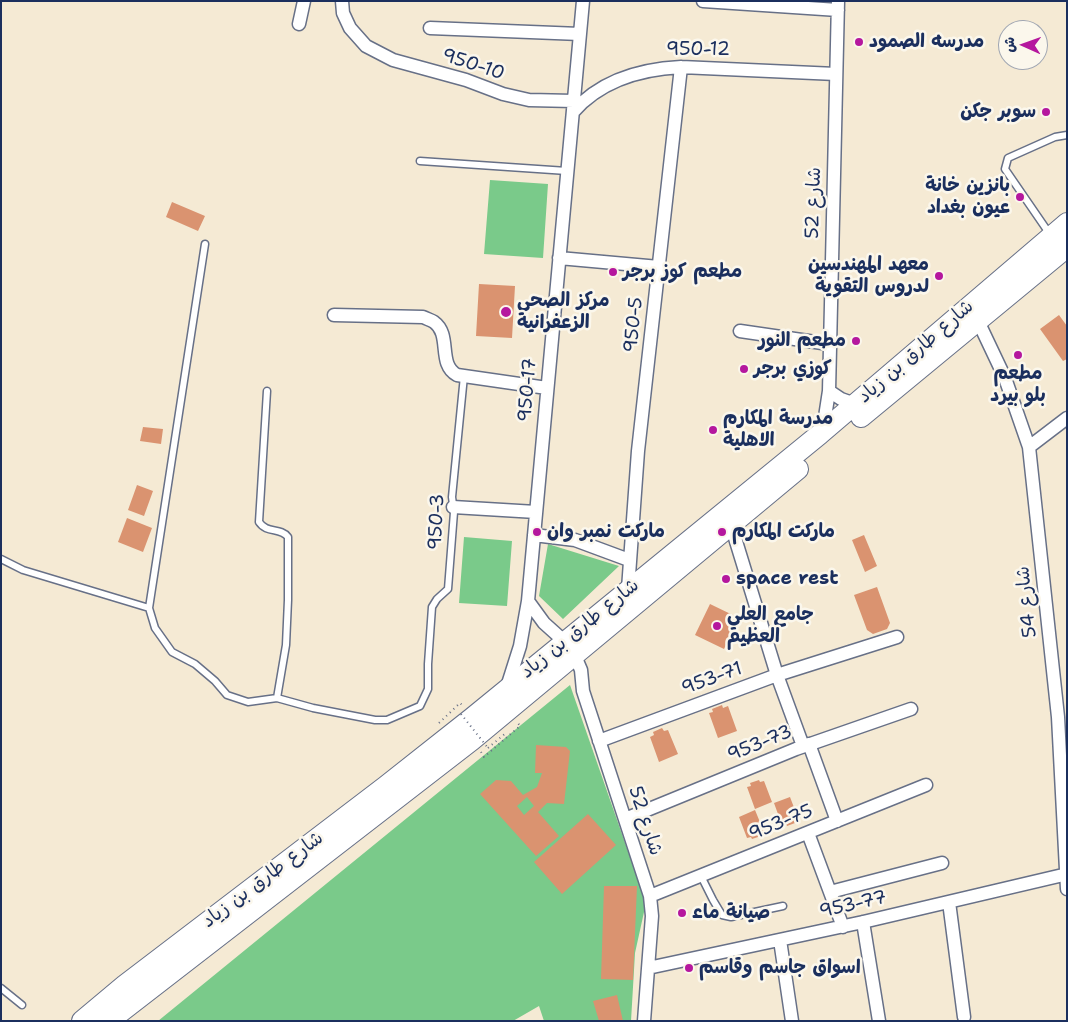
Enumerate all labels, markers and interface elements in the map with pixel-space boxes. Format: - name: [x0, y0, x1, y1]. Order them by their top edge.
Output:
- north arrow: [998, 20, 1048, 70]
- place label: مدرسه الصمود: [869, 31, 984, 53]
- marker: مدرسه الصمود: [853, 36, 865, 48]
- text: ش: [1000, 36, 1018, 53]
- street label: 950-12: [666, 39, 730, 61]
- street label: 950-10: [439, 44, 507, 86]
- place label: سوبر جكن: [960, 101, 1036, 123]
- marker: سوبر جكن: [1040, 106, 1052, 118]
- street label: شارع 52: [801, 167, 827, 239]
- place label: بانزين خانة عيون بغداد: [925, 175, 1010, 219]
- marker: بانزين خانة عيون بغداد: [1014, 191, 1026, 203]
- place label: معهد المهندسين لدروس التقوية: [808, 254, 929, 298]
- place label: مطعم كوز برجر: [623, 261, 742, 283]
- marker: مطعم كوز برجر: [607, 266, 619, 278]
- marker: معهد المهندسين لدروس التقوية: [933, 270, 945, 282]
- place label: مركز الصحي الزعفرانية: [517, 290, 609, 334]
- street label: 950-5: [620, 296, 648, 354]
- street label: شارع طارق بن زياد: [853, 296, 979, 408]
- marker: مركز الصحي الزعفرانية: [499, 305, 513, 319]
- place label: مطعم النور: [759, 330, 846, 352]
- marker: مطعم النور: [850, 335, 862, 347]
- marker: مطعم بلو بيرد: [1012, 349, 1024, 361]
- street label: 950-17: [514, 357, 542, 423]
- place label: كوزي برجر: [754, 358, 832, 380]
- marker: كوزي برجر: [738, 363, 750, 375]
- place label: مطعم بلو بيرد: [990, 363, 1046, 407]
- place label: مدرسة المكارم الاهلية: [723, 408, 833, 452]
- marker: مدرسة المكارم الاهلية: [707, 424, 719, 436]
- street label: 950-3: [424, 493, 450, 551]
- place label: ماركت نمبر وان: [547, 521, 665, 543]
- place label: ماركت المكارم: [732, 521, 835, 543]
- marker: ماركت نمبر وان: [531, 526, 543, 538]
- marker: ماركت المكارم: [716, 526, 728, 538]
- street label: شارع 54: [1012, 565, 1042, 639]
- place label: space rest: [736, 568, 839, 590]
- marker: space rest: [720, 573, 732, 585]
- street label: شارع طارق بن زياد: [516, 574, 644, 684]
- place label: جامع العلي العظيم: [727, 604, 814, 648]
- marker: جامع العلي العظيم: [711, 620, 723, 632]
- street label: 953-71: [678, 658, 746, 700]
- street label: 953-73: [724, 721, 796, 767]
- street label: شارع 52: [623, 783, 667, 859]
- street label: 953-75: [746, 800, 816, 846]
- street label: شارع طارق بن زياد: [198, 827, 328, 933]
- street label: 953-77: [817, 886, 889, 924]
- place label: صيانة ماء: [692, 902, 770, 924]
- marker: صيانة ماء: [676, 907, 688, 919]
- place label: اسواق جاسم وقاسم: [699, 957, 861, 979]
- marker: اسواق جاسم وقاسم: [683, 962, 695, 974]

